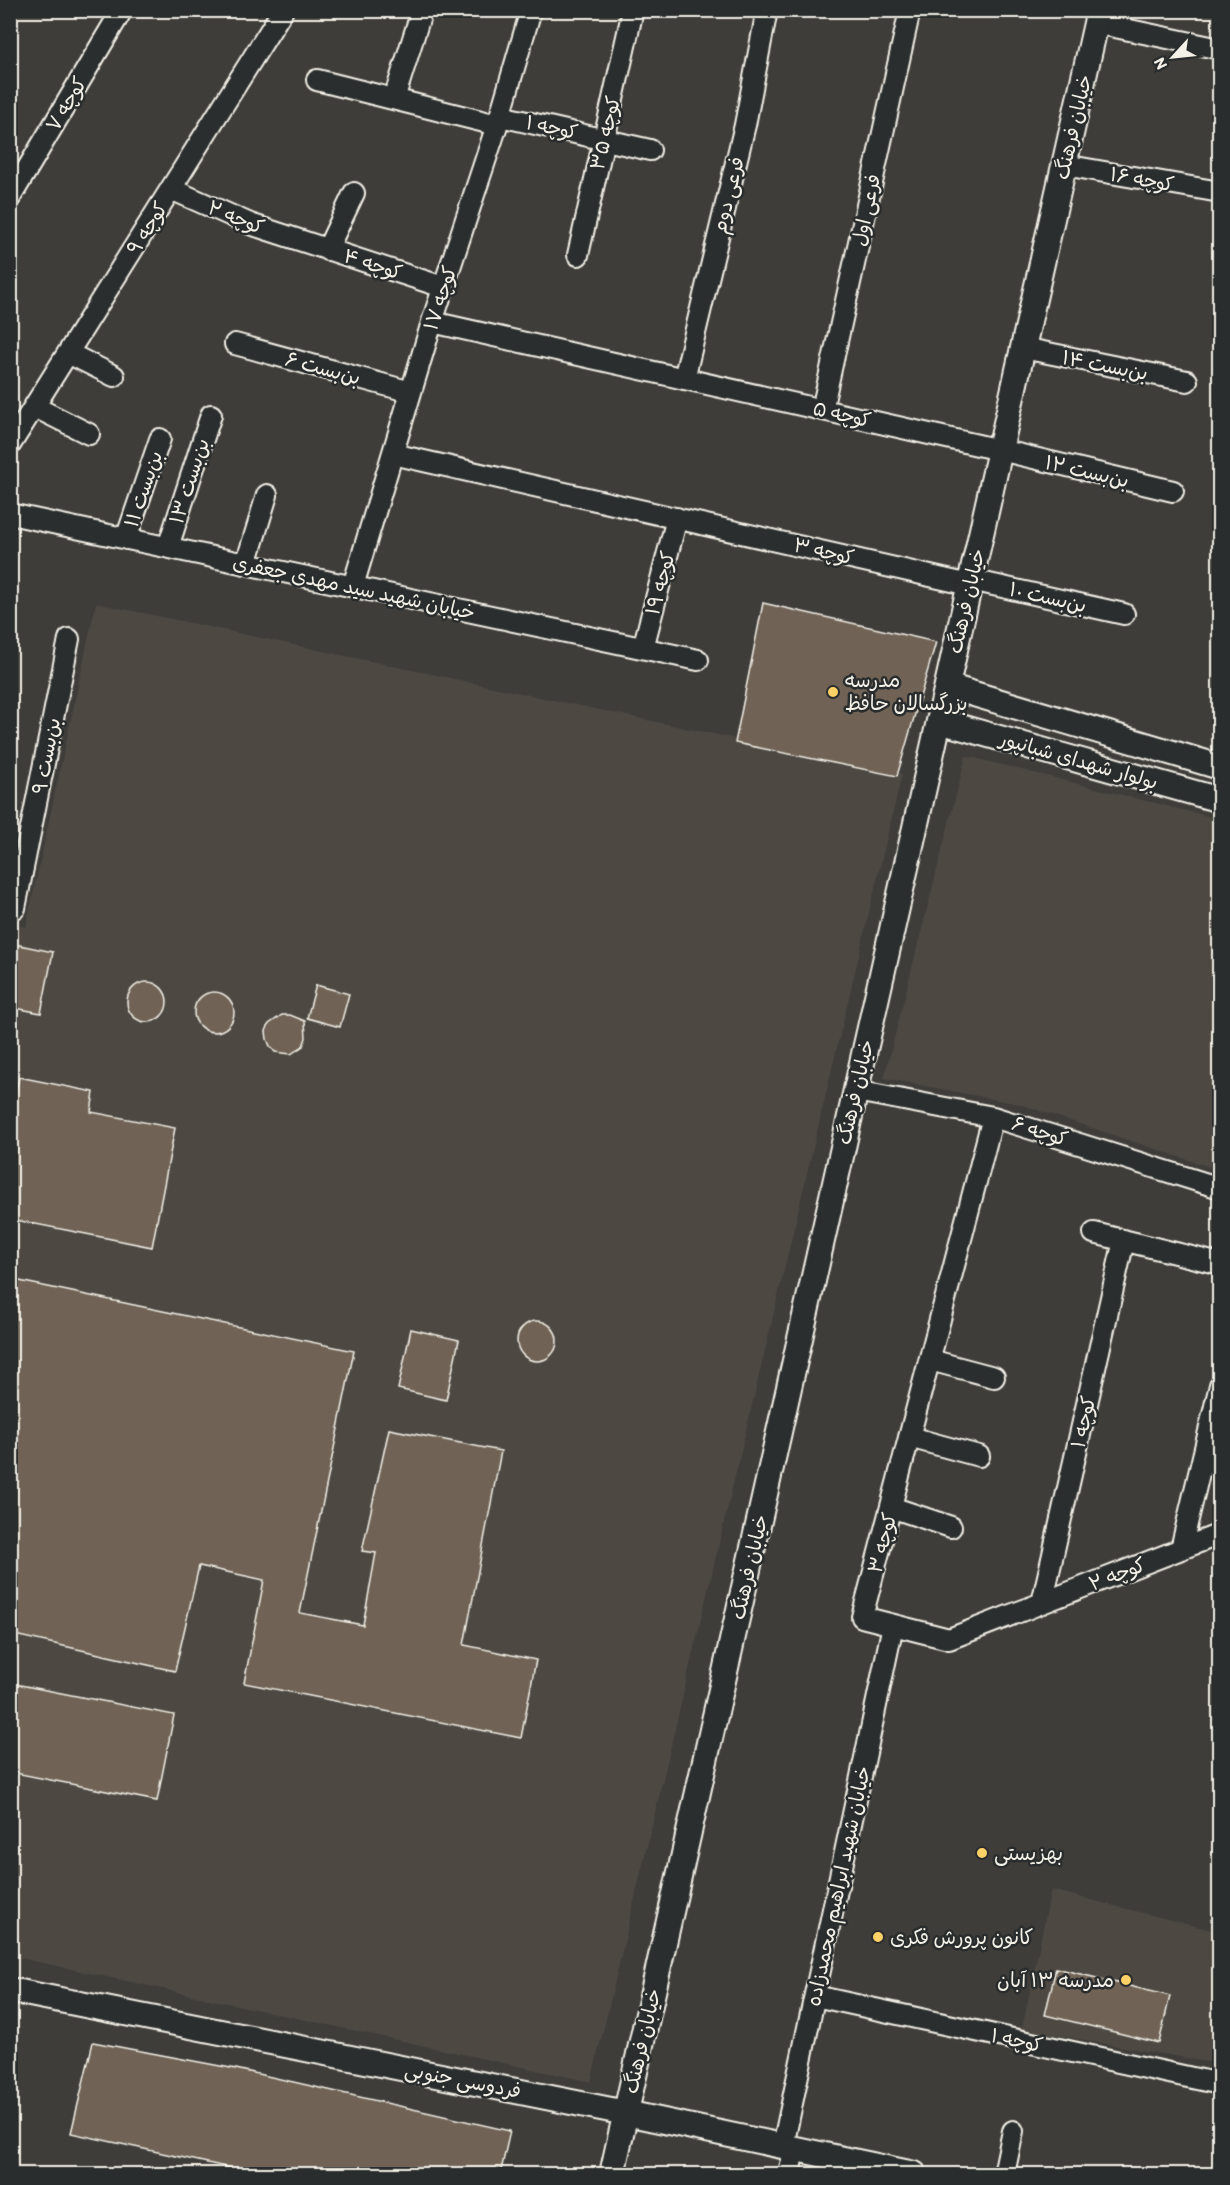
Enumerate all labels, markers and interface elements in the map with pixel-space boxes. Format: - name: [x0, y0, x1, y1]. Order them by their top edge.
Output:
- north arrow: [1143, 27, 1203, 87]
- text: N: [1149, 54, 1171, 73]
- street label: کوچه ۷: [40, 72, 92, 136]
- street label: خیابان فرهنگ: [1049, 72, 1097, 182]
- street label: کوچه ۳۵: [585, 94, 626, 173]
- street label: کوچه ۱: [524, 110, 580, 145]
- street label: فرعی دوم: [707, 154, 753, 237]
- street label: کوچه ۱۶: [1108, 162, 1176, 197]
- street label: فرعی اول: [847, 172, 886, 249]
- street label: کوچه ۲: [204, 195, 268, 240]
- street label: کوچه ۹: [121, 197, 173, 259]
- street label: کوچه ۴: [340, 243, 405, 286]
- street label: کوچه ۱۷: [418, 263, 463, 334]
- street label: بن‌بست ۱۴: [1060, 345, 1150, 385]
- street label: بن‌بست ۶: [283, 346, 363, 390]
- street label: کوچه ۵: [810, 396, 873, 433]
- street label: بن‌بست ۱۳: [164, 435, 214, 527]
- street label: بن‌بست ۱۱: [119, 448, 167, 530]
- street label: بن‌بست ۱۲: [1043, 450, 1131, 492]
- street label: کوچه ۳: [791, 532, 857, 571]
- street label: خیابان فرهنگ: [942, 546, 990, 656]
- street label: کوچه ۱۹: [640, 548, 681, 618]
- street label: خیابان شهید سید مهدی جعفری: [231, 550, 477, 624]
- street label: بن‌بست ۱۰: [1007, 576, 1089, 618]
- place label: مدرسه بزرگسالان حافظ: [845, 668, 968, 715]
- marker: مدرسه بزرگسالان حافظ: [826, 685, 840, 699]
- street label: بن‌بست ۹: [27, 716, 65, 796]
- street label: بولوار شهدای شبانپور: [995, 725, 1161, 796]
- street label: خیابان فرهنگ: [831, 1037, 879, 1147]
- street label: کوچه ۶: [1009, 1111, 1071, 1152]
- street label: کوچه ۱: [1065, 1394, 1102, 1451]
- street label: کوچه ۳: [862, 1510, 903, 1576]
- street label: خیابان فرهنگ: [725, 1512, 773, 1622]
- street label: کوچه ۲: [1085, 1552, 1149, 1597]
- street label: خیابان شهید ابراهیم محمدزاده: [801, 1764, 878, 2009]
- place label: بهزیستی: [994, 1841, 1063, 1866]
- marker: بهزیستی: [975, 1846, 989, 1860]
- place label: کانون پرورش فکری: [890, 1925, 1033, 1950]
- marker: کانون پرورش فکری: [871, 1930, 885, 1944]
- place label: مدرسه ۱۳ آبان: [997, 1968, 1114, 1992]
- marker: مدرسه ۱۳ آبان: [1119, 1973, 1133, 1987]
- street label: خیابان فرهنگ: [618, 1986, 666, 2096]
- street label: کوچه ۱: [989, 2023, 1045, 2058]
- street label: فردوسی جنوبی: [402, 2057, 523, 2105]

